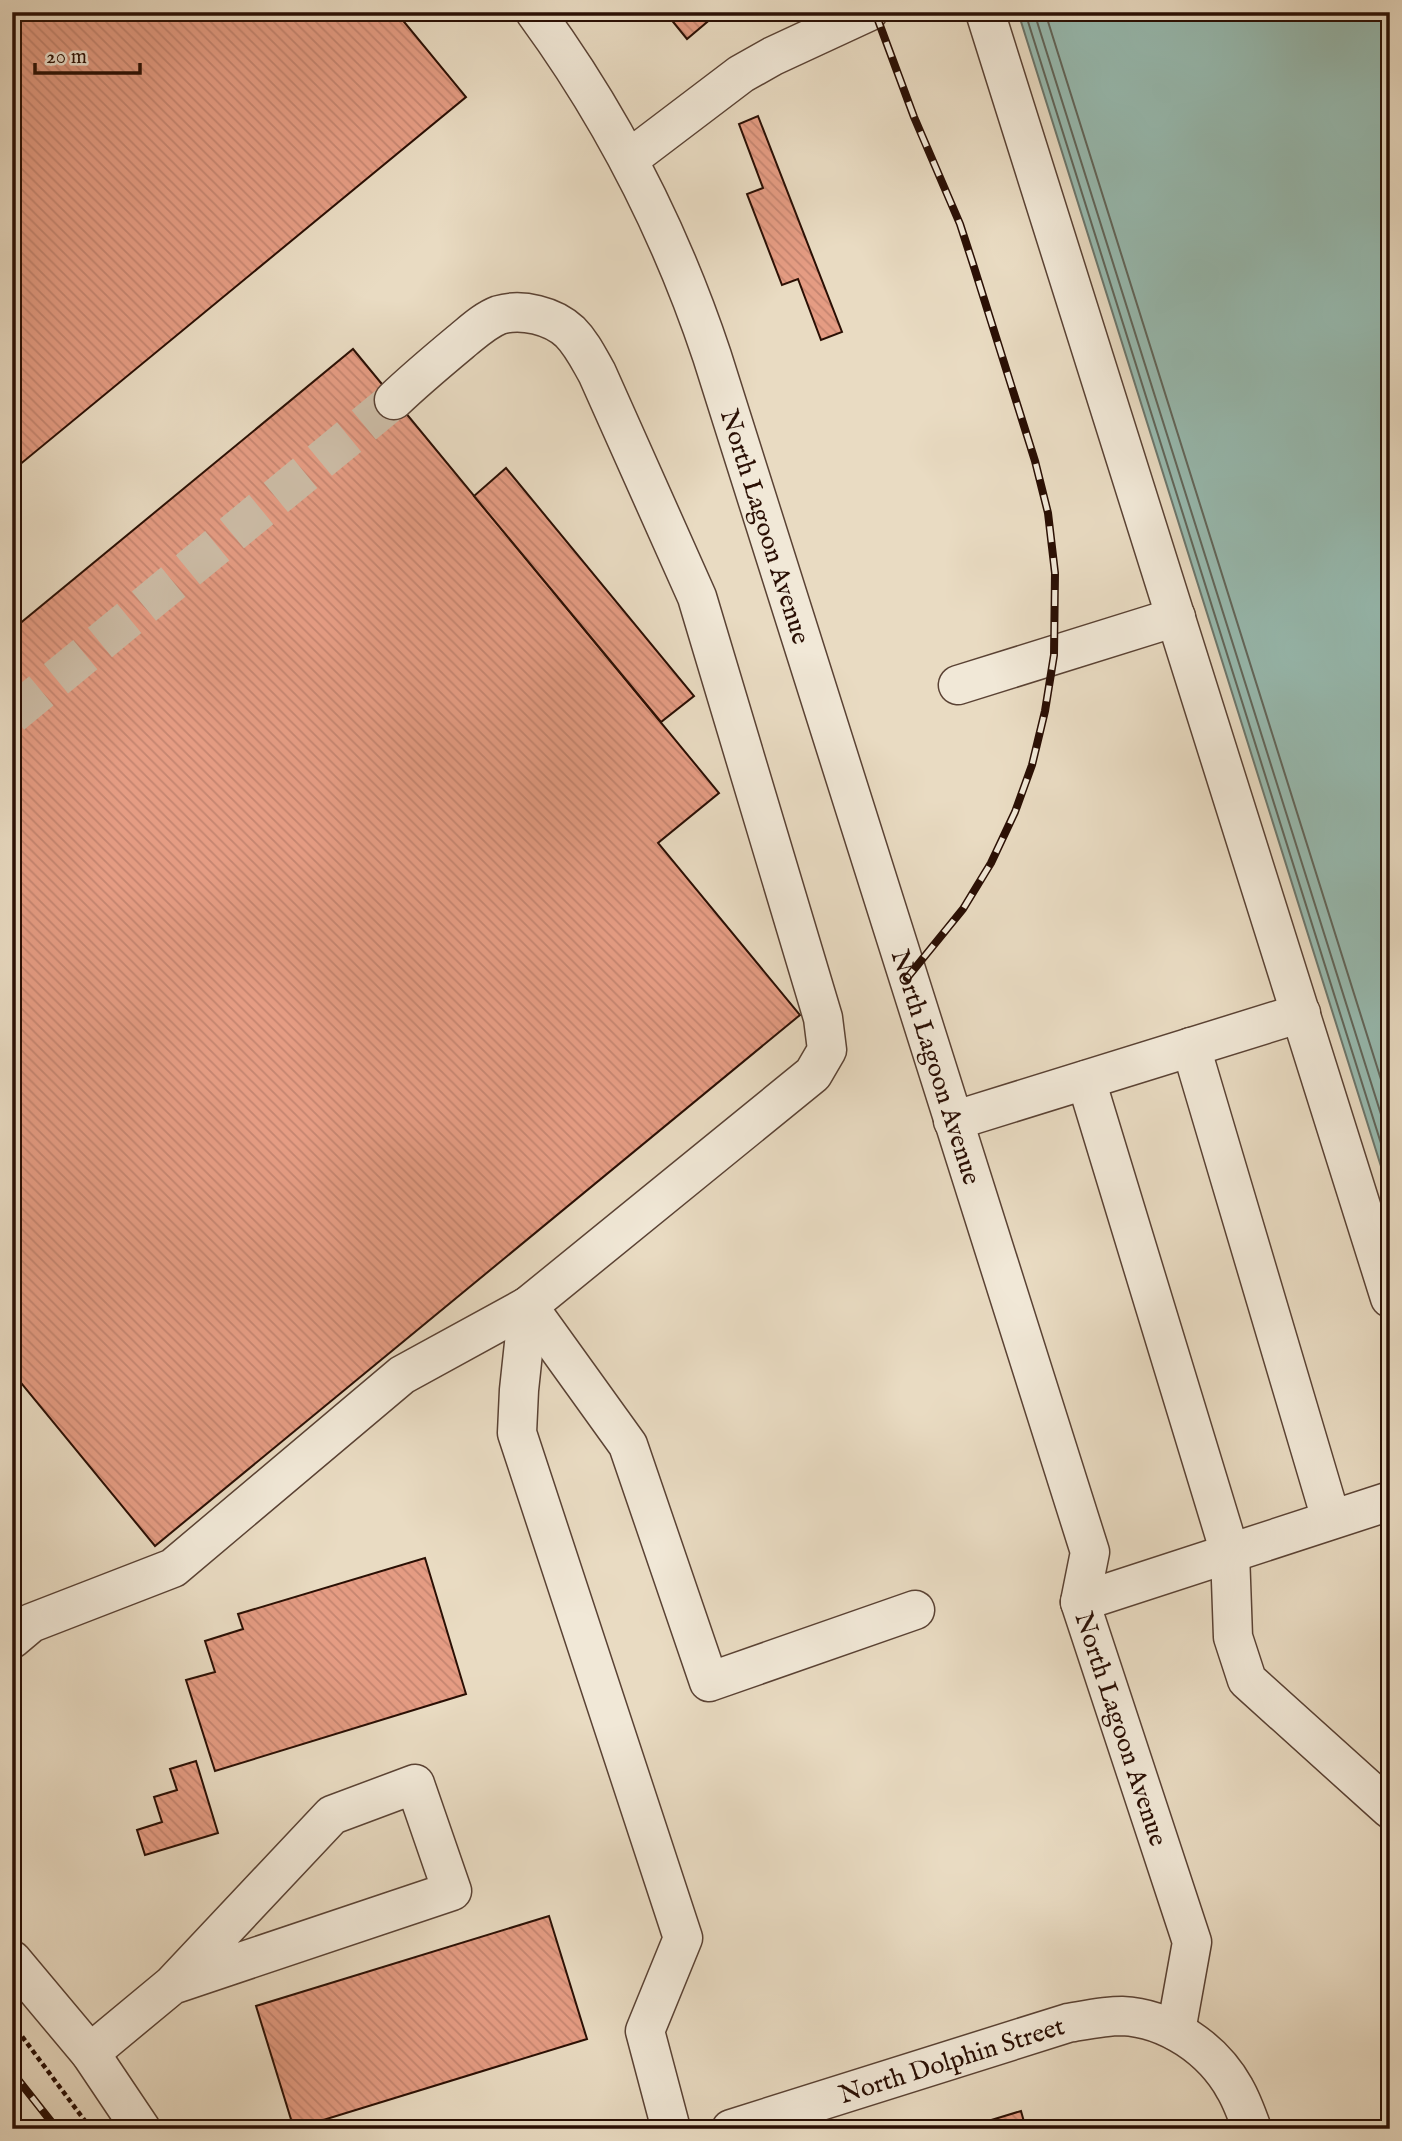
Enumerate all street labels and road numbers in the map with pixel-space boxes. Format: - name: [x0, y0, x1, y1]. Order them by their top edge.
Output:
- street label: North Lagoon Avenue: [712, 405, 817, 648]
- street label: North Lagoon Avenue: [883, 946, 988, 1189]
- street label: North Lagoon Avenue: [1066, 1608, 1174, 1850]
- street label: North Dolphin Street: [835, 2010, 1069, 2112]

